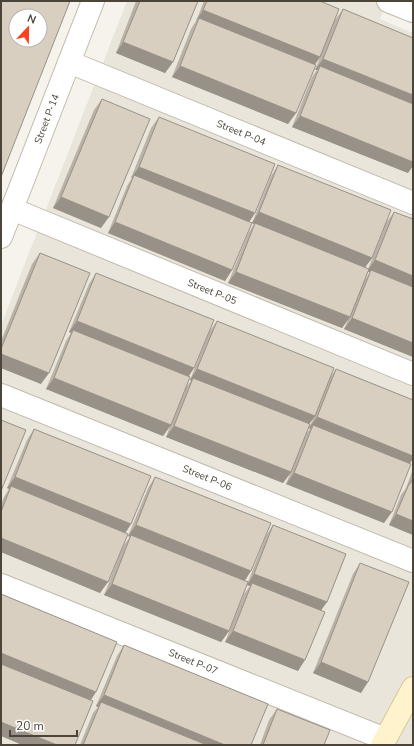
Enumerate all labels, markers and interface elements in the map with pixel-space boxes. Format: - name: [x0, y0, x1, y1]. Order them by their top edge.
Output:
- north arrow: [8, 8, 48, 48]
- text: N: [25, 11, 38, 28]
- street label: Street P-14: [31, 92, 63, 146]
- street label: Street P-04: [214, 117, 268, 149]
- street label: Street P-05: [185, 276, 239, 308]
- street label: Street P-06: [180, 462, 234, 494]
- street label: Street P-07: [166, 646, 220, 678]
- scale bar: [10, 712, 77, 738]
- text: 20 m: [16, 718, 44, 734]

